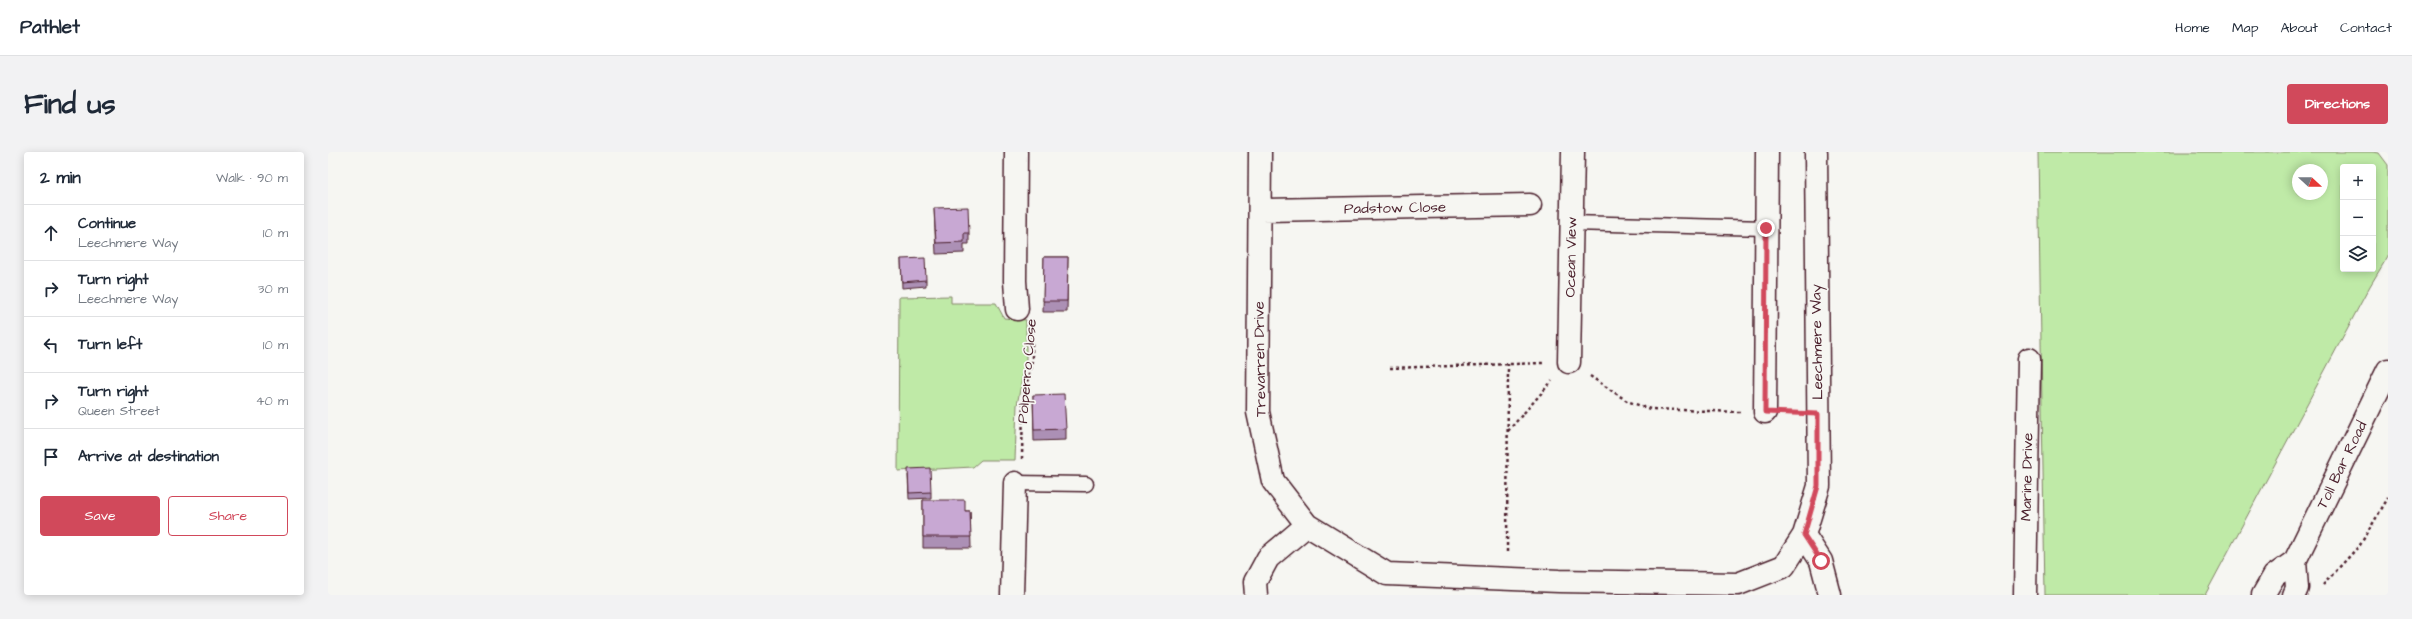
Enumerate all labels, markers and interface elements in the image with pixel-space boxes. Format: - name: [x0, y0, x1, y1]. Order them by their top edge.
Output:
- text: Pathlet: [20, 14, 80, 41]
- text: Home: [2175, 18, 2210, 38]
- text: Map: [2232, 18, 2258, 38]
- text: About: [2280, 18, 2318, 38]
- text: Contact: [2340, 18, 2392, 38]
- button: Directions: [2287, 84, 2388, 124]
- text: Find us: [24, 85, 115, 124]
- north arrow: [2292, 164, 2328, 200]
- map controls: [2340, 164, 2376, 272]
- button: +: [2340, 164, 2376, 200]
- text: 2 min: [40, 166, 81, 190]
- text: Walk · 90 m: [216, 169, 288, 187]
- street label: Padstow Close: [1344, 197, 1446, 219]
- button: −: [2340, 200, 2376, 236]
- text: Continue: [78, 213, 136, 234]
- street label: Ocean View: [1560, 216, 1582, 298]
- route end: [1757, 219, 1775, 237]
- icon: ahead: [40, 222, 62, 244]
- text: 10 m: [263, 224, 288, 242]
- text: Leechmere Way: [78, 234, 178, 252]
- button: layers: [2340, 236, 2376, 272]
- text: Turn right: [78, 269, 149, 290]
- icon: right: [40, 278, 62, 300]
- text: 30 m: [258, 280, 288, 298]
- street label: Leechmere Way: [1805, 284, 1830, 400]
- text: Leechmere Way: [78, 290, 178, 308]
- street label: Trevarren Drive: [1248, 301, 1272, 417]
- street label: Polperro Close: [1012, 318, 1042, 424]
- icon: left: [40, 334, 62, 356]
- text: Turn left: [78, 334, 142, 355]
- text: 10 m: [263, 336, 288, 354]
- text: Turn right: [78, 381, 149, 402]
- icon: right: [40, 390, 62, 412]
- text: 40 m: [256, 392, 288, 410]
- text: Queen Street: [78, 402, 160, 420]
- street label: Toll Bar Road: [2312, 417, 2373, 513]
- street label: Marine Drive: [2016, 433, 2038, 521]
- icon: arrive: [40, 446, 62, 468]
- text: Arrive at destination: [78, 446, 219, 467]
- button: Save: [40, 496, 160, 536]
- button: Share: [168, 496, 288, 536]
- route start: [1812, 552, 1830, 570]

